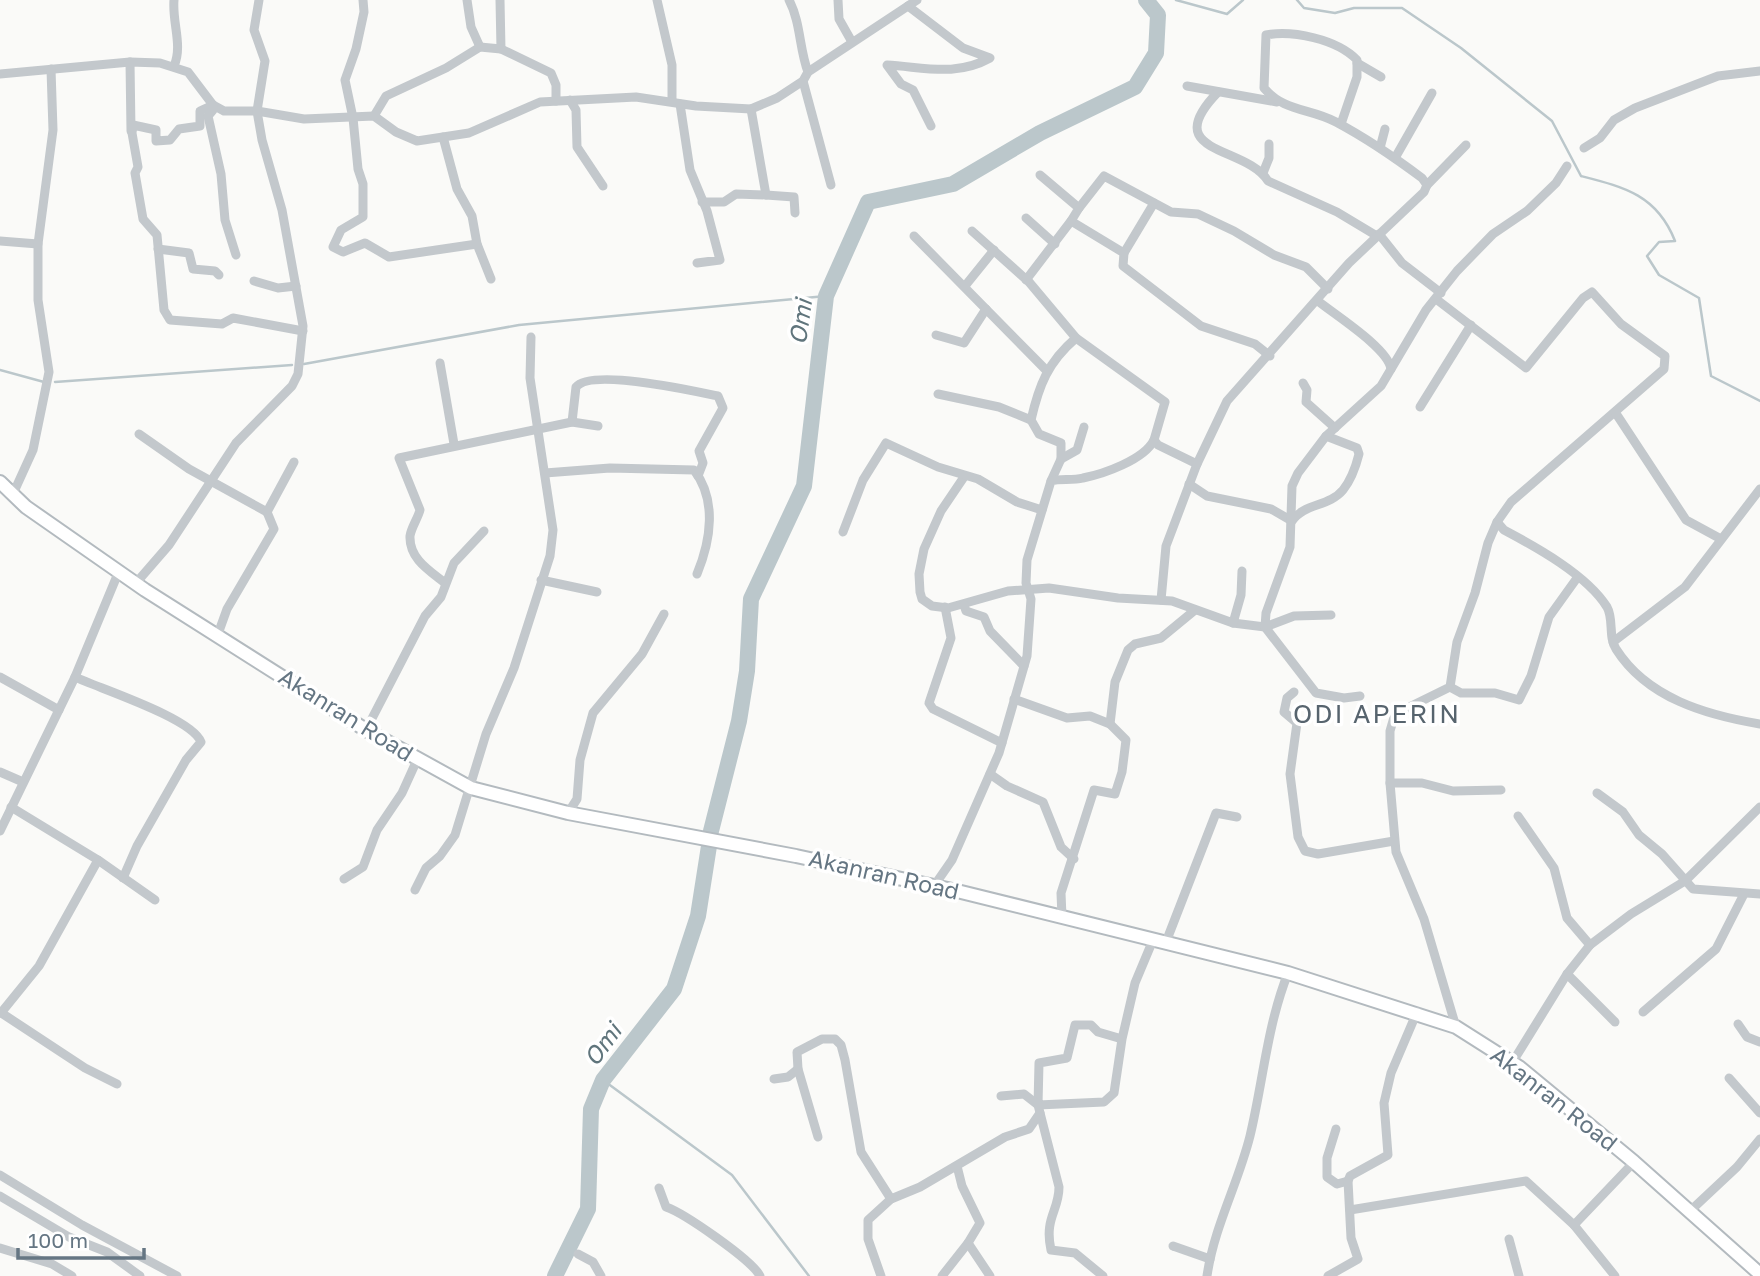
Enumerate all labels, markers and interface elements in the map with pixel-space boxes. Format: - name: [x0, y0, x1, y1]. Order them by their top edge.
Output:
- water label: Omi: [782, 295, 817, 346]
- street label: Akanran Road: [274, 662, 419, 767]
- district label: ODI APERIN: [1293, 698, 1461, 729]
- street label: Akanran Road: [806, 843, 962, 905]
- water label: Omi: [577, 1015, 628, 1071]
- street label: Akanran Road: [1486, 1040, 1624, 1156]
- scale bar: [18, 1216, 144, 1260]
- text: 100 m: [28, 1227, 88, 1253]

